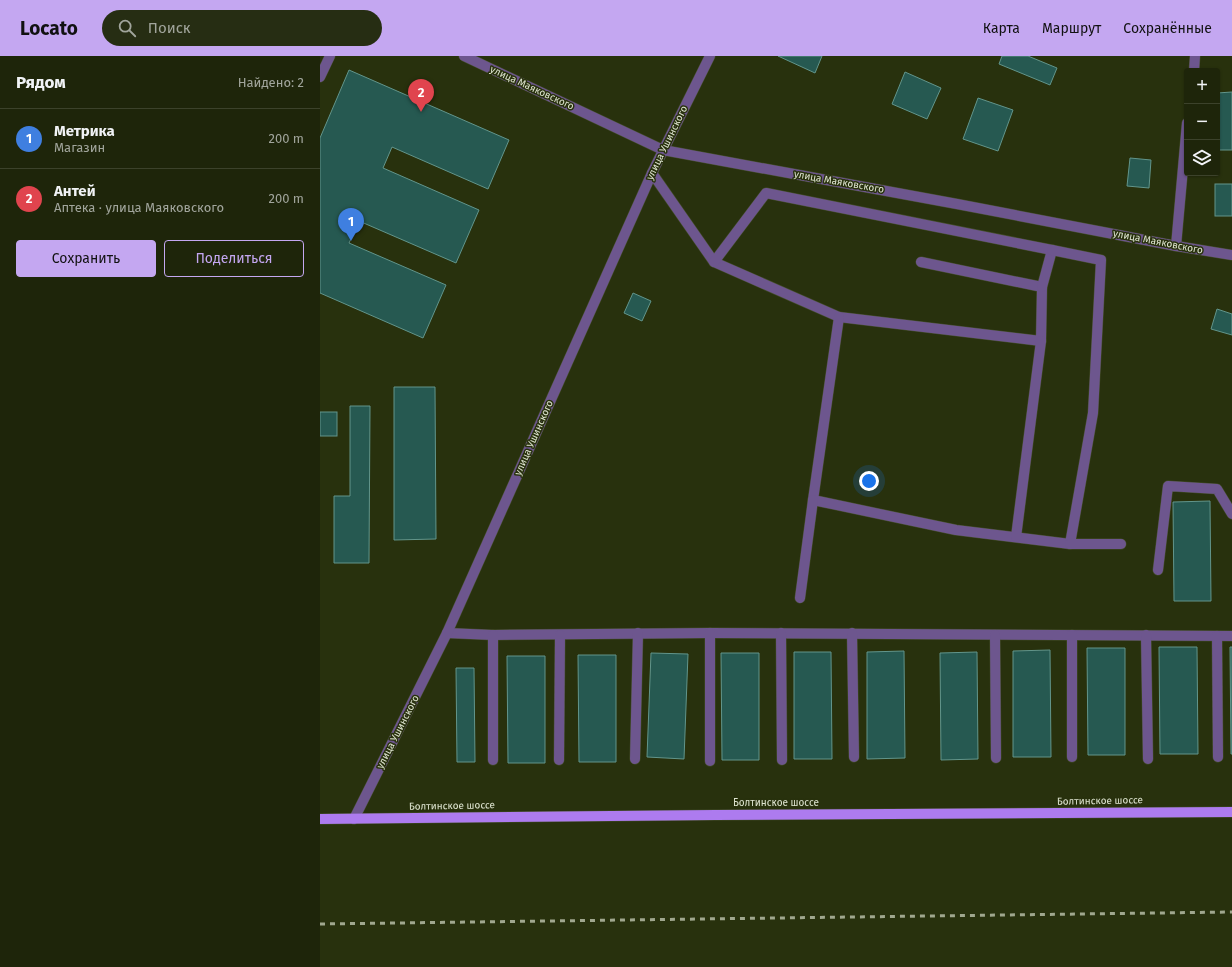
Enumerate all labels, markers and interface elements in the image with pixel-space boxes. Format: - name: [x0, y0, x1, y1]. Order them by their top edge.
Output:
- search box: [102, 10, 382, 46]
- text: Locato: [20, 17, 78, 40]
- icon: search: [116, 17, 138, 39]
- text: Поиск: [148, 19, 191, 37]
- text: Карта: [983, 20, 1020, 37]
- text: Маршрут: [1042, 20, 1101, 37]
- text: Сохранённые: [1123, 20, 1212, 37]
- street label: улица Маяковского: [488, 63, 576, 113]
- map controls: [1184, 68, 1220, 176]
- button: +: [1184, 68, 1220, 104]
- text: Рядом: [16, 72, 66, 93]
- text: Найдено: 2: [238, 75, 304, 90]
- pin: 2: [408, 79, 434, 112]
- street label: улица Ушинского: [644, 104, 690, 182]
- button: −: [1184, 104, 1220, 140]
- text: Метрика: [54, 122, 115, 140]
- text: 1: [26, 131, 32, 146]
- text: 200 m: [268, 131, 304, 146]
- text: Магазин: [54, 140, 105, 155]
- button: layers: [1184, 140, 1220, 176]
- street label: улица Маяковского: [793, 168, 885, 196]
- text: Антей: [54, 182, 96, 200]
- text: 2: [26, 191, 32, 206]
- text: 200 m: [268, 191, 304, 206]
- text: Аптека · улица Маяковского: [54, 200, 224, 215]
- pin: 1: [338, 208, 364, 241]
- street label: улица Маяковского: [1112, 227, 1204, 257]
- button: Сохранить: [16, 240, 156, 277]
- button: Поделиться: [164, 240, 304, 277]
- street label: улица Ушинского: [512, 398, 556, 477]
- your location: [859, 471, 879, 491]
- street label: улица Ушинского: [374, 693, 422, 771]
- street label: Болтинское шоссе: [1057, 794, 1143, 808]
- street label: Болтинское шоссе: [733, 797, 819, 809]
- street label: Болтинское шоссе: [409, 799, 495, 813]

